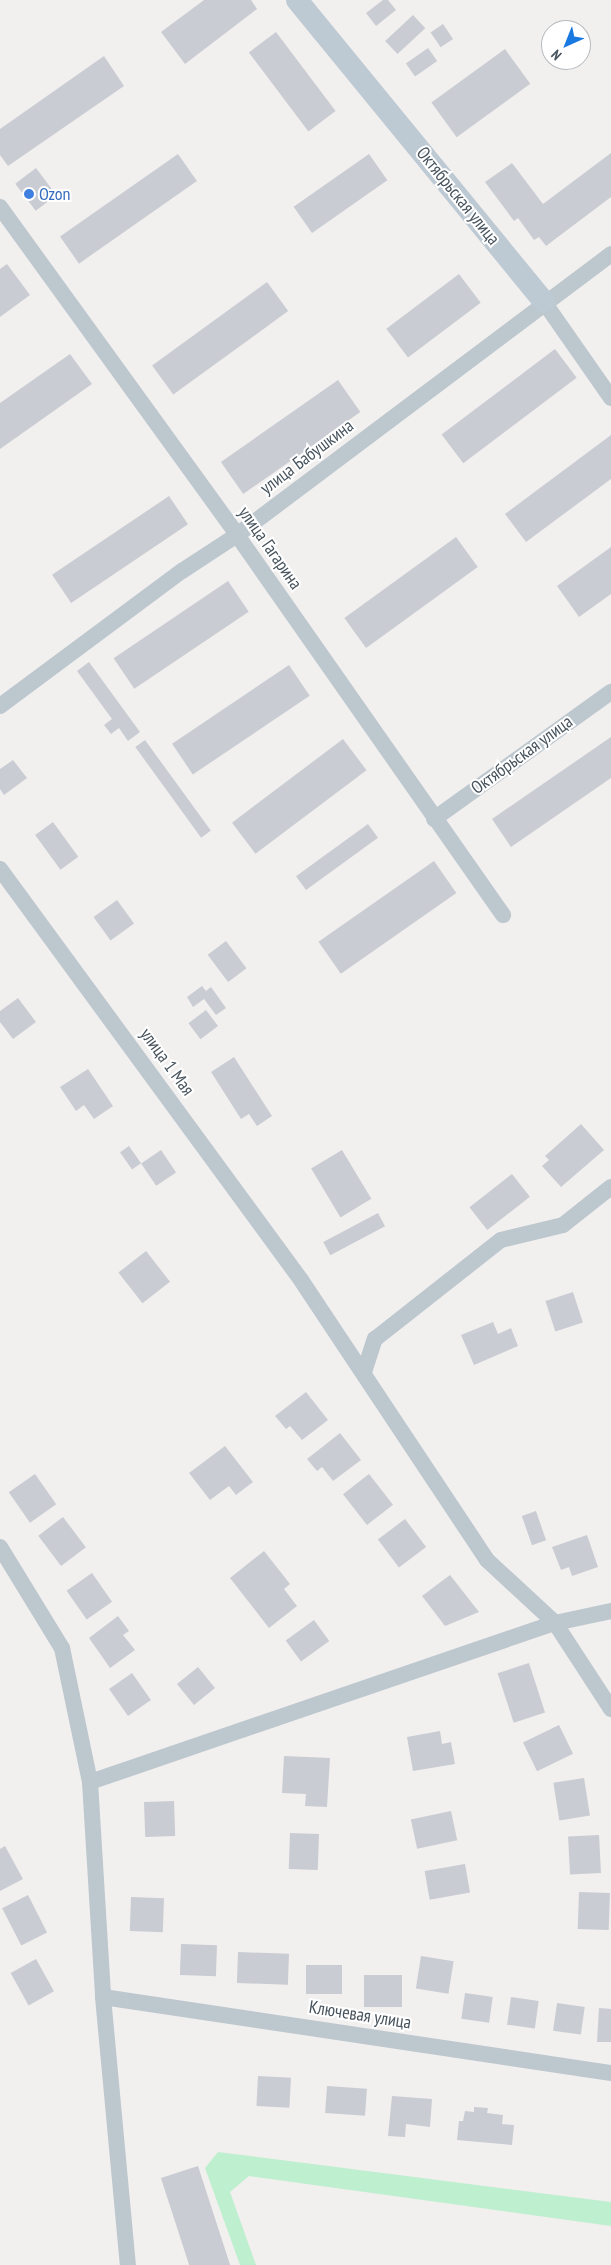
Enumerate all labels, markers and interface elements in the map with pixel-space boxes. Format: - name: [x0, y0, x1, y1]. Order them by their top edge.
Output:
- north arrow: [541, 20, 591, 70]
- text: N: [547, 46, 565, 64]
- street label: Октябрьская улица: [412, 143, 504, 249]
- place label: Ozon: [39, 183, 71, 205]
- marker: Ozon: [23, 188, 35, 200]
- street label: улица Бабушкина: [256, 415, 358, 499]
- street label: улица Гагарина: [234, 502, 306, 594]
- street label: Октябрьская улица: [467, 711, 577, 799]
- street label: улица 1 Мая: [135, 1024, 199, 1100]
- street label: Ключевая улица: [307, 1996, 413, 2034]

